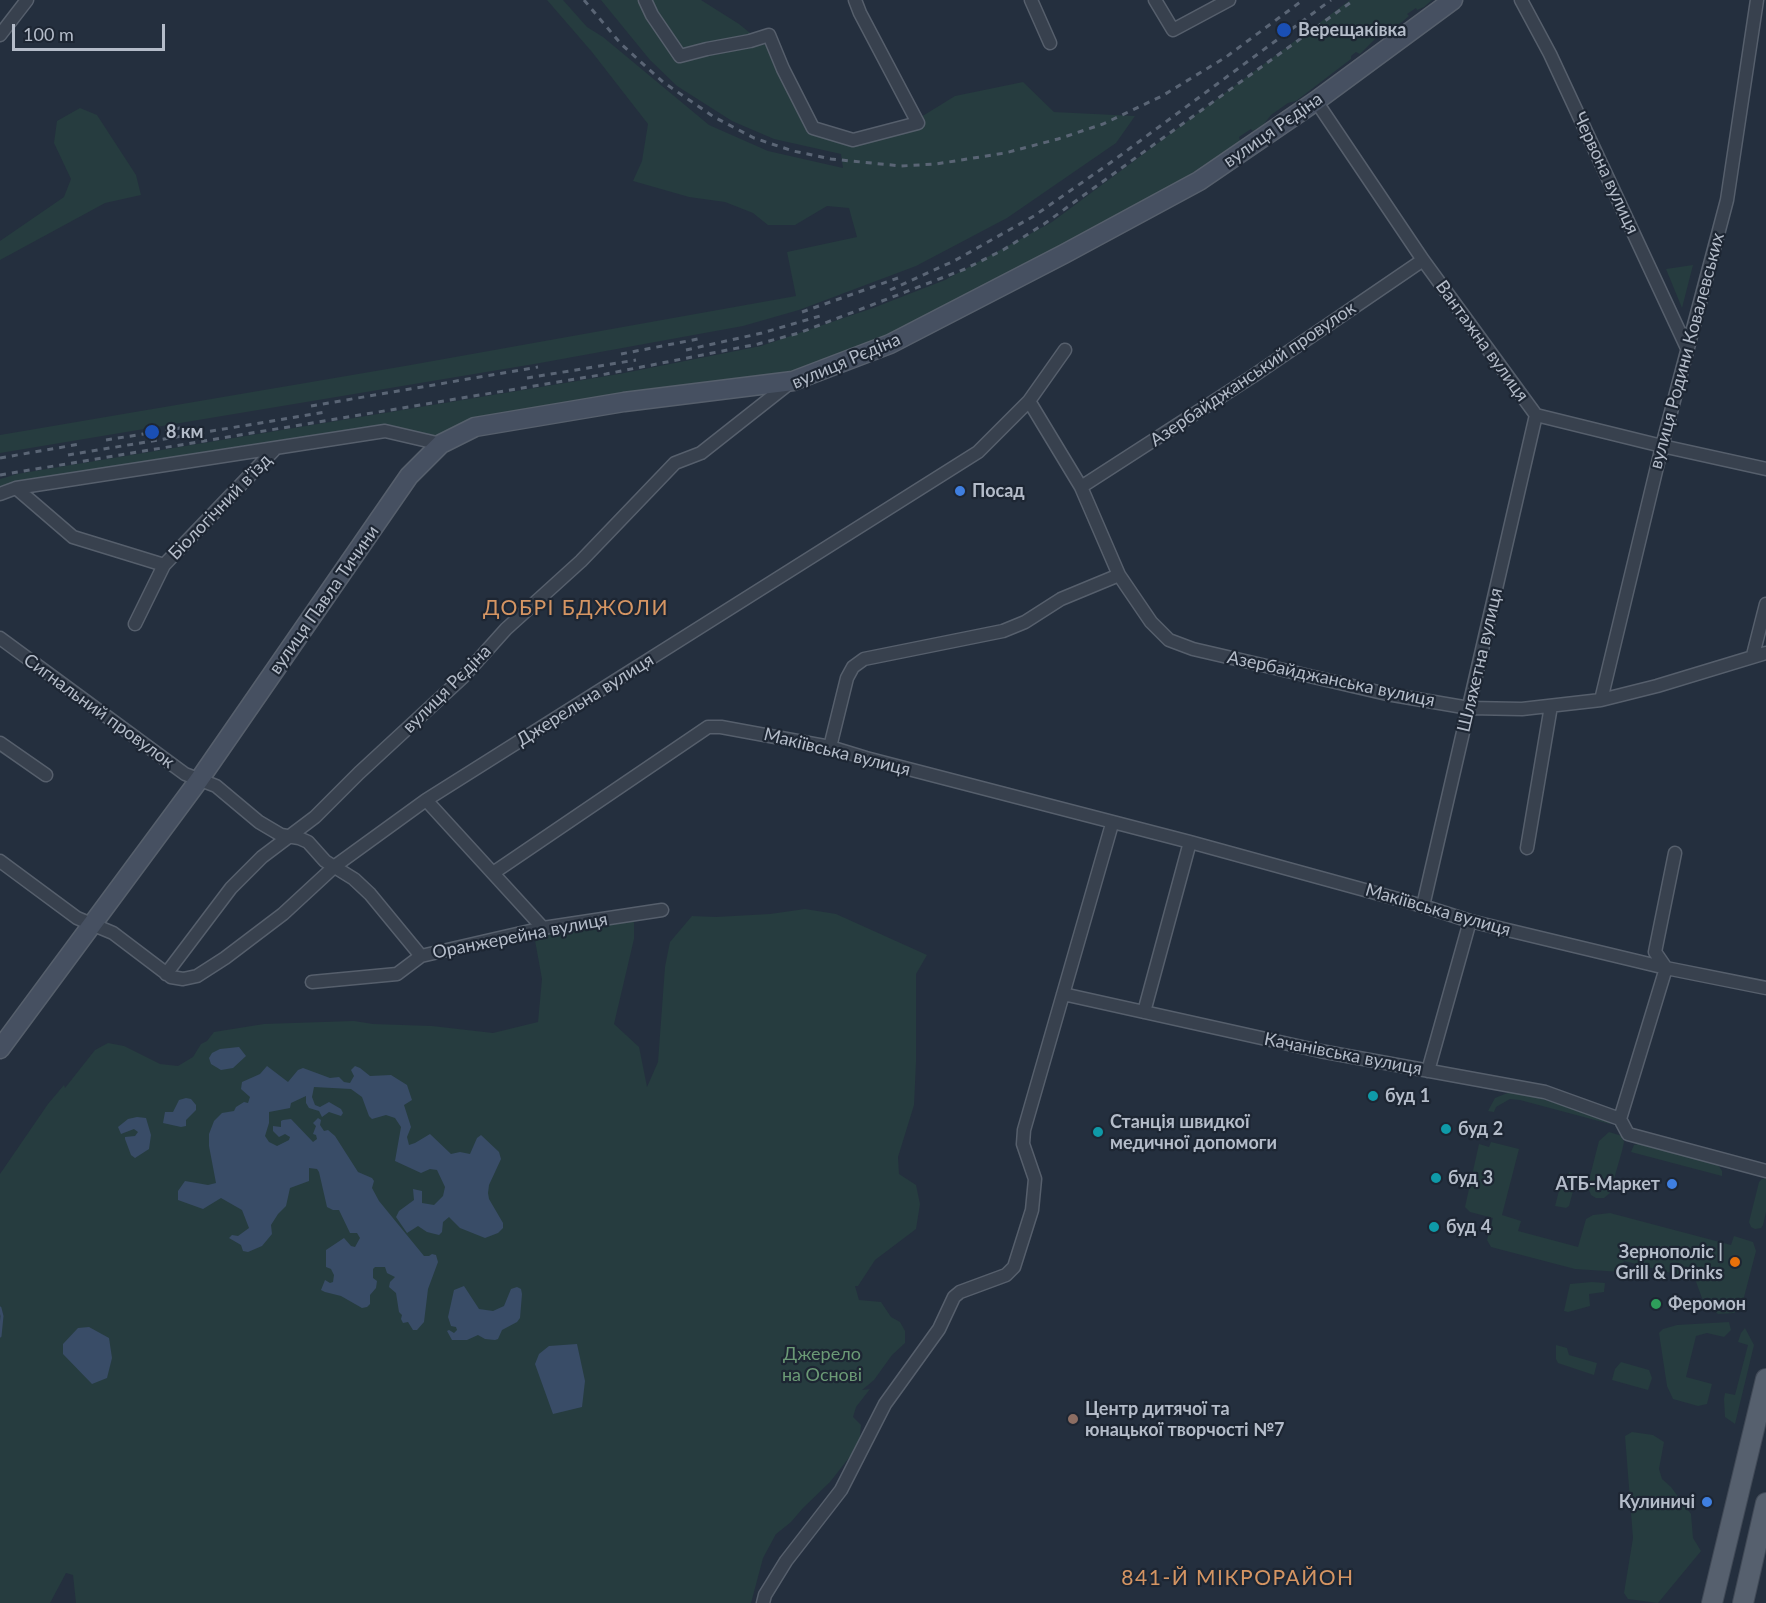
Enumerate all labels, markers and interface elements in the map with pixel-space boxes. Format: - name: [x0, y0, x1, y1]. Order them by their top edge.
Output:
- scale bar: [15, 12, 168, 50]
- place label: Верещаківка: [1298, 19, 1406, 41]
- marker: Верещаківка: [1275, 21, 1293, 39]
- text: 100 m: [23, 23, 74, 45]
- street label: вулиця Рєдіна: [1219, 88, 1327, 172]
- street label: Червона вулиця: [1568, 109, 1644, 237]
- street label: вулиця Родини Ковалевських: [1645, 231, 1729, 471]
- street label: Вантажна вулиця: [1431, 276, 1533, 406]
- street label: Азербайджанський провулок: [1146, 297, 1360, 451]
- street label: вулиця Рєдіна: [788, 328, 904, 394]
- place label: 8 км: [166, 421, 203, 443]
- marker: 8 км: [143, 423, 161, 441]
- street label: Біологічний в’їзд: [164, 449, 276, 565]
- place label: Посад: [972, 480, 1025, 502]
- marker: Посад: [953, 484, 967, 498]
- street label: вулиця Павла Тичини: [265, 522, 383, 678]
- street label: Шляхетна вулиця: [1453, 586, 1507, 734]
- district label: ДОБРІ БДЖОЛИ: [483, 595, 669, 621]
- street label: вулиця Рєдіна: [398, 640, 496, 738]
- street label: Азербайджанська вулиця: [1225, 646, 1437, 712]
- street label: Сигнальний провулок: [19, 649, 179, 773]
- street label: Джерельна вулиця: [512, 649, 658, 751]
- street label: Макіївська вулиця: [761, 723, 913, 781]
- street label: Макіївська вулиця: [1363, 879, 1513, 941]
- street label: Оранжерейна вулиця: [431, 908, 609, 964]
- street label: Качанівська вулиця: [1262, 1028, 1424, 1080]
- place label: буд 1: [1385, 1085, 1430, 1107]
- marker: буд 1: [1366, 1089, 1380, 1103]
- place label: Станція швидкої медичної допомоги: [1110, 1111, 1277, 1154]
- place label: буд 2: [1458, 1118, 1503, 1140]
- marker: буд 2: [1439, 1122, 1453, 1136]
- marker: Станція швидкої медичної допомоги: [1091, 1125, 1105, 1139]
- place label: буд 3: [1448, 1167, 1493, 1189]
- marker: буд 3: [1429, 1171, 1443, 1185]
- place label: АТБ-Маркет: [1556, 1173, 1660, 1195]
- marker: АТБ-Маркет: [1665, 1177, 1679, 1191]
- place label: буд 4: [1446, 1216, 1491, 1238]
- marker: буд 4: [1427, 1220, 1441, 1234]
- place label: Зернополіс | Grill & Drinks: [1616, 1241, 1723, 1284]
- marker: Зернополіс | Grill & Drinks: [1728, 1255, 1742, 1269]
- place label: Феромон: [1668, 1293, 1746, 1315]
- marker: Феромон: [1649, 1297, 1663, 1311]
- park label: Джерело на Основі: [782, 1343, 862, 1386]
- place label: Центр дитячої та юнацької творчості №7: [1085, 1398, 1285, 1440]
- marker: Центр дитячої та юнацької творчості №7: [1066, 1412, 1080, 1426]
- place label: Кулиничі: [1619, 1491, 1695, 1513]
- marker: Кулиничі: [1700, 1495, 1714, 1509]
- district label: 841-Й МІКРОРАЙОН: [1121, 1565, 1355, 1591]

